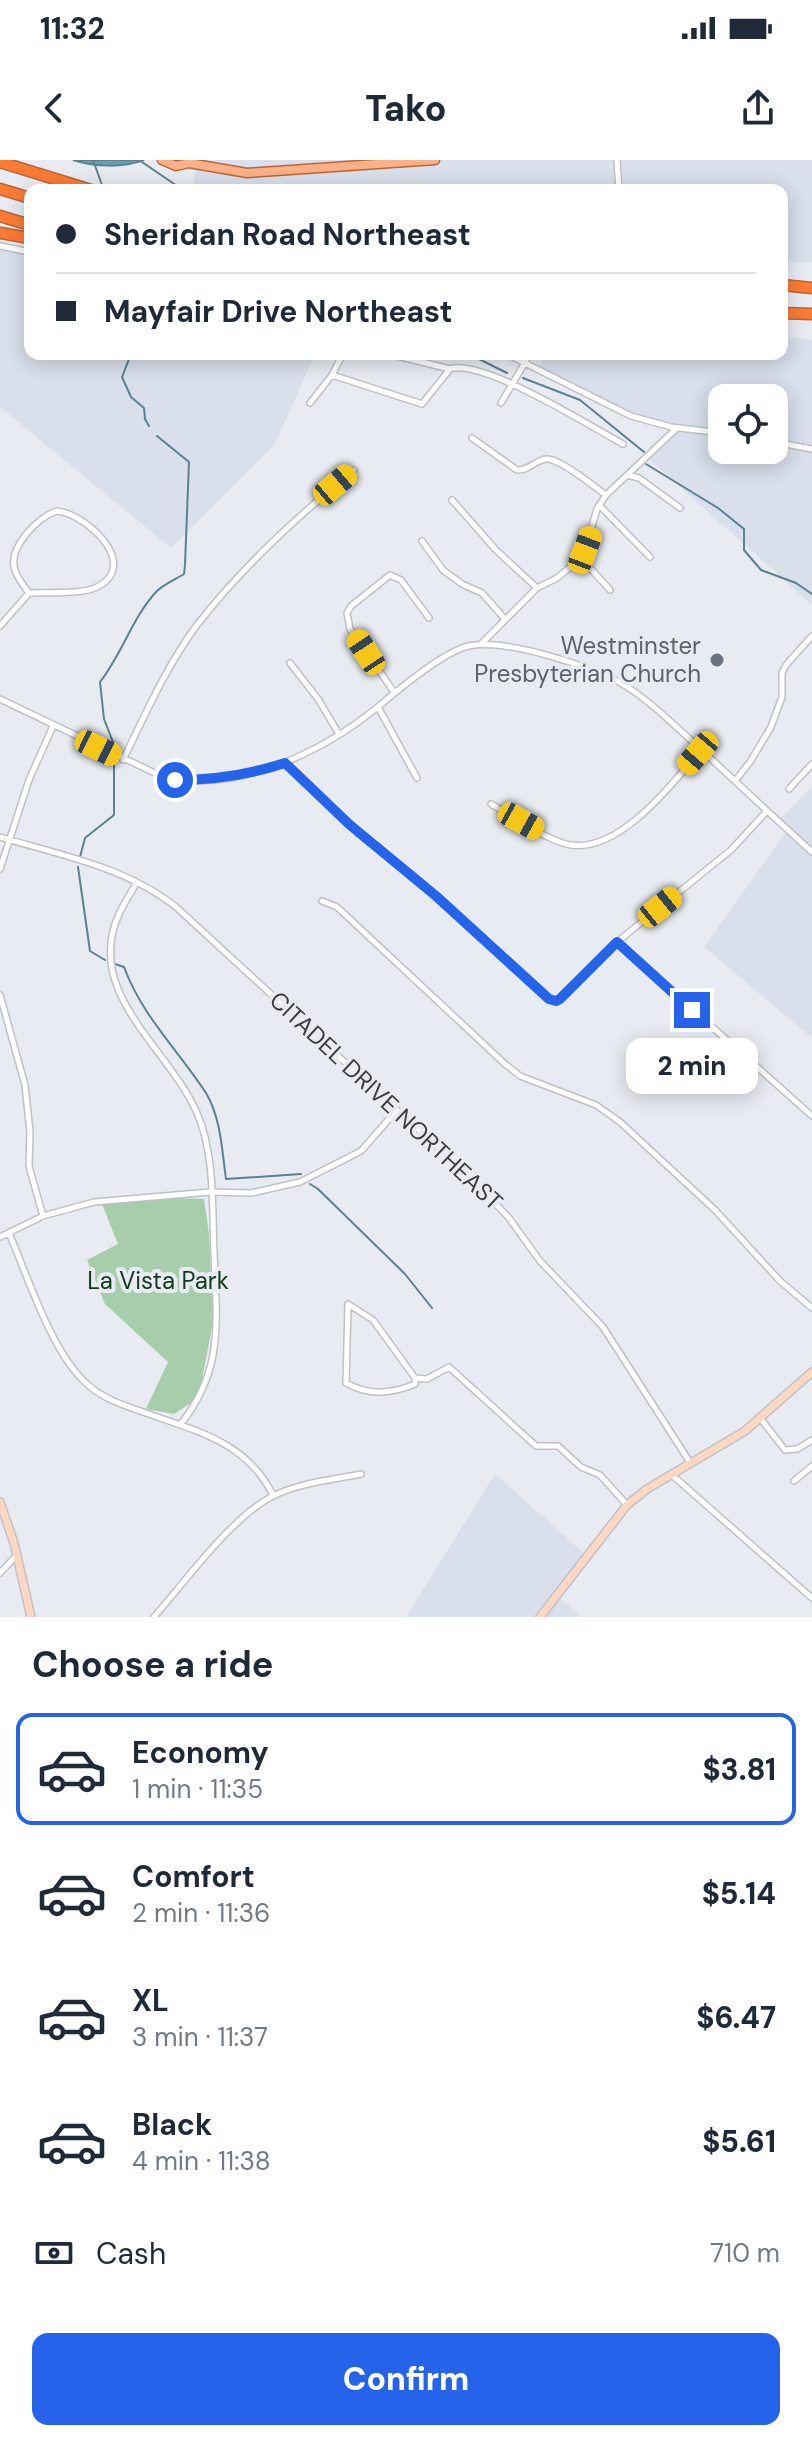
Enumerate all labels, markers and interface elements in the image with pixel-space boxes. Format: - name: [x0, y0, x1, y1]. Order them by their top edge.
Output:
- text: 11:32: [40, 9, 105, 48]
- text: Tako: [365, 85, 447, 132]
- icon: back: [32, 86, 76, 130]
- icon: share: [736, 86, 780, 130]
- text: Sheridan Road Northeast: [104, 215, 471, 254]
- text: Mayfair Drive Northeast: [104, 292, 453, 331]
- map controls: [708, 384, 788, 464]
- button: locate: [708, 384, 788, 464]
- car: [309, 460, 361, 510]
- car: [565, 523, 605, 577]
- car: [343, 625, 389, 679]
- place label: Westminster Presbyterian Church: [474, 630, 701, 689]
- marker: Westminster Presbyterian Church: [708, 651, 726, 669]
- car: [71, 727, 125, 769]
- car: [673, 727, 723, 779]
- route start: [157, 762, 193, 798]
- car: [494, 799, 548, 843]
- car: [634, 883, 686, 931]
- street label: CITADEL DRIVE NORTHEAST: [263, 984, 509, 1217]
- route end: [674, 992, 710, 1028]
- callout: 2 min: [626, 1038, 758, 1094]
- text: 2 min: [657, 1049, 727, 1083]
- park label: La Vista Park: [87, 1265, 229, 1296]
- text: Choose a ride: [32, 1641, 273, 1688]
- icon: car: [36, 1733, 108, 1805]
- text: Economy: [132, 1733, 269, 1772]
- text: $3.81: [702, 1750, 776, 1789]
- text: 1 min · 11:35: [132, 1772, 263, 1806]
- icon: car: [36, 1857, 108, 1929]
- text: Comfort: [132, 1857, 255, 1896]
- text: $5.14: [702, 1874, 776, 1913]
- text: 2 min · 11:36: [132, 1896, 270, 1930]
- icon: car: [36, 1981, 108, 2053]
- text: XL: [132, 1981, 169, 2020]
- text: $6.47: [696, 1998, 776, 2037]
- text: 3 min · 11:37: [132, 2020, 268, 2054]
- icon: car: [36, 2105, 108, 2177]
- text: Black: [132, 2105, 212, 2144]
- text: $5.61: [702, 2122, 776, 2161]
- text: 4 min · 11:38: [132, 2144, 271, 2178]
- icon: cash: [32, 2231, 76, 2275]
- text: Cash: [96, 2234, 166, 2273]
- text: 710 m: [710, 2236, 780, 2270]
- button: Confirm: [32, 2333, 780, 2425]

